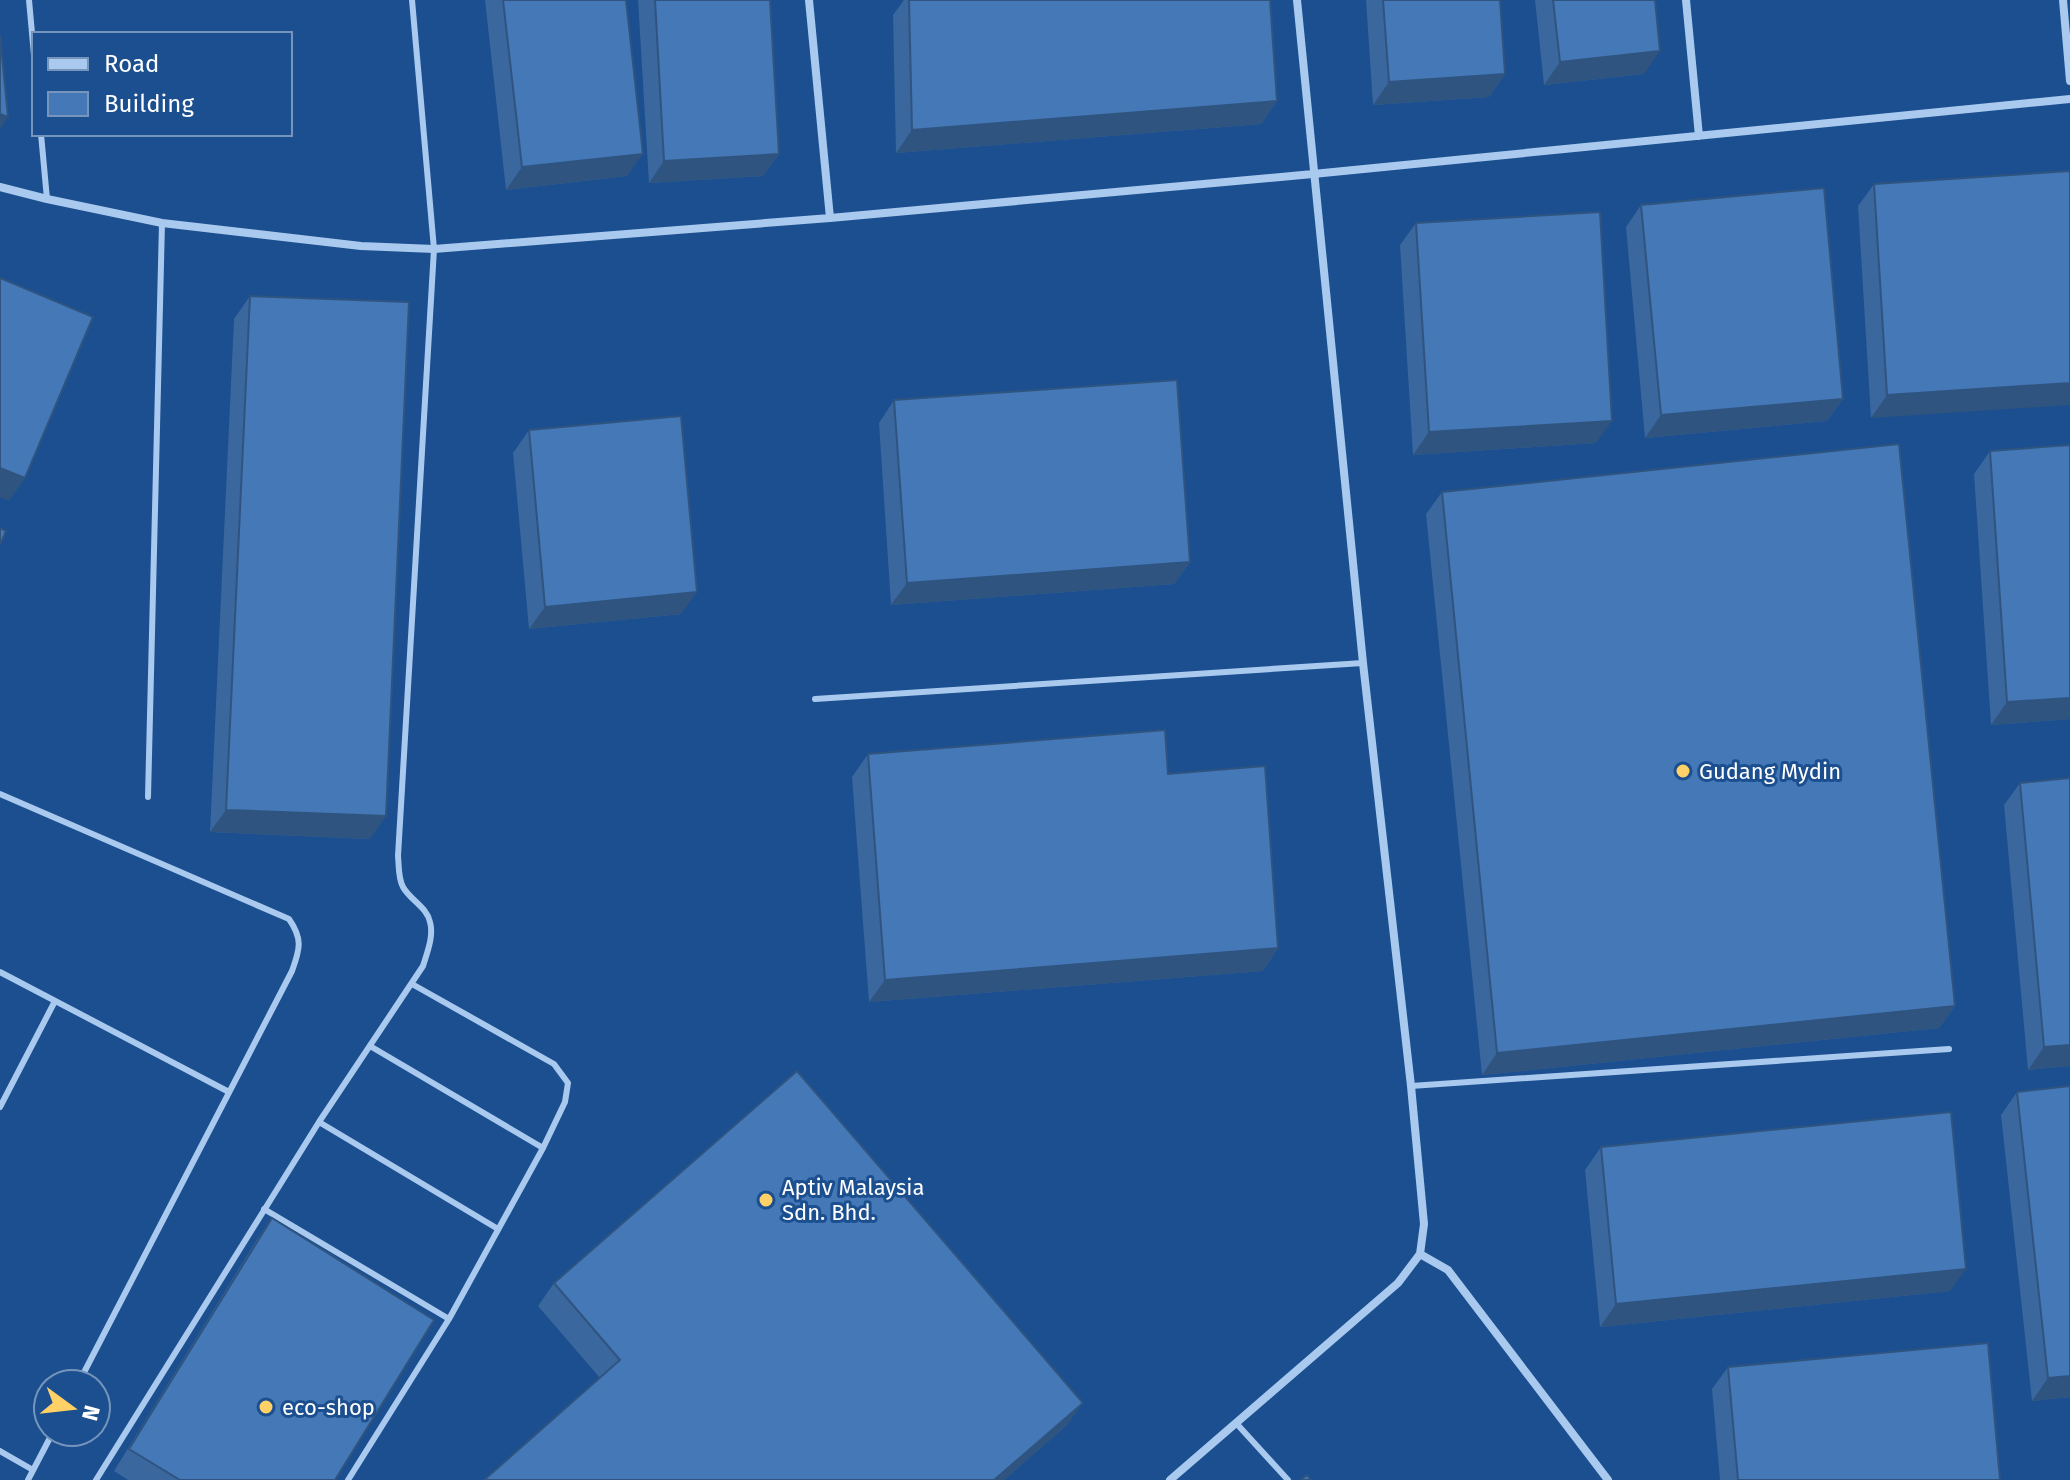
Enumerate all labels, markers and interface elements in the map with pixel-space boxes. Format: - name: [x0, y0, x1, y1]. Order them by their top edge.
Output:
- legend: [32, 32, 292, 136]
- text: Road: [104, 50, 159, 78]
- text: Building: [104, 90, 194, 118]
- place label: Gudang Mydin: [1699, 758, 1841, 785]
- marker: Gudang Mydin: [1674, 762, 1692, 780]
- place label: Aptiv Malaysia Sdn. Bhd.: [782, 1174, 924, 1226]
- marker: Aptiv Malaysia Sdn. Bhd.: [757, 1191, 775, 1209]
- north arrow: [32, 1368, 112, 1448]
- place label: eco-shop: [282, 1394, 375, 1421]
- marker: eco-shop: [257, 1398, 275, 1416]
- text: N: [76, 1403, 106, 1424]

